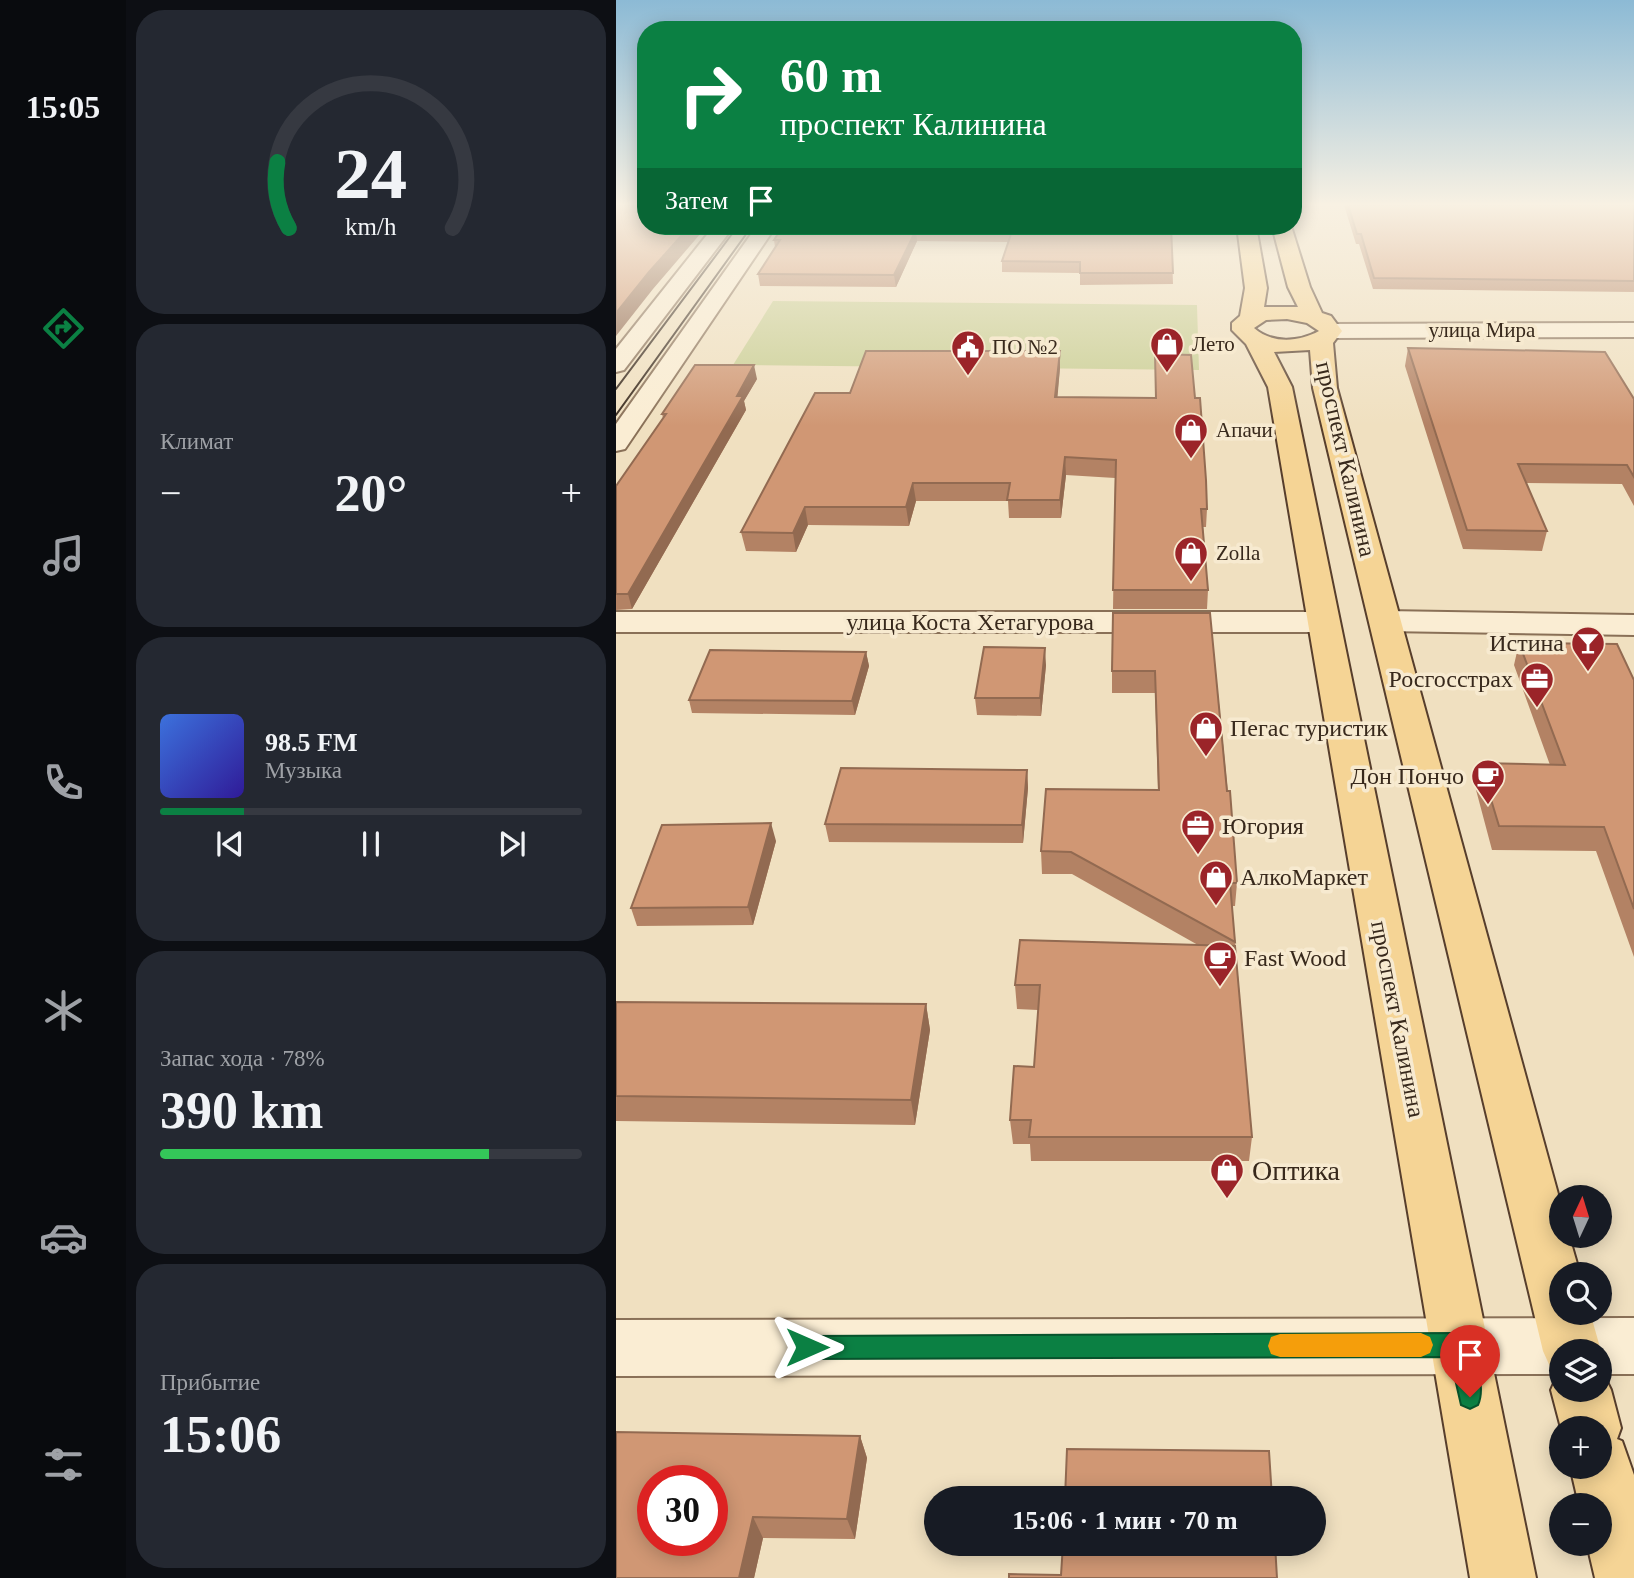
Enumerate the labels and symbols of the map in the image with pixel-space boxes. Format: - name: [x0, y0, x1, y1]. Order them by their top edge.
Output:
- street label: улица Мира: [1429, 318, 1536, 342]
- shop icon: Лето: [1148, 325, 1186, 374]
- public building icon: ПО №2: [949, 328, 987, 377]
- place label: Лето: [1192, 332, 1235, 356]
- place label: ПО №2: [992, 335, 1058, 359]
- street label: проспект Калинина: [1311, 359, 1381, 560]
- shop icon: Апачи: [1172, 411, 1210, 460]
- place label: Апачи: [1216, 418, 1273, 442]
- shop icon: Zolla: [1172, 534, 1210, 583]
- place label: Zolla: [1216, 541, 1261, 565]
- street label: улица Коста Хетагурова: [846, 609, 1094, 635]
- bar icon: Истина: [1569, 624, 1607, 673]
- place label: Истина: [1489, 630, 1564, 656]
- office icon: Росгосстрах: [1518, 660, 1556, 709]
- place label: Росгосстрах: [1388, 666, 1513, 692]
- shop icon: Пегас туристик: [1187, 709, 1225, 758]
- place label: Пегас туристик: [1230, 715, 1388, 741]
- cafe icon: Дон Пончо: [1469, 757, 1507, 806]
- place label: Дон Пончо: [1351, 763, 1464, 789]
- office icon: Югория: [1179, 807, 1217, 856]
- place label: Югория: [1222, 813, 1304, 839]
- shop icon: АлкоМаркет: [1197, 858, 1235, 907]
- place label: АлкоМаркет: [1240, 864, 1368, 890]
- street label: проспект Калинина: [1366, 918, 1430, 1120]
- cafe icon: Fast Wood: [1201, 939, 1239, 988]
- place label: Fast Wood: [1244, 945, 1346, 971]
- shop icon: Оптика: [1208, 1151, 1246, 1200]
- place label: Оптика: [1252, 1155, 1341, 1186]
- north arrow: [1549, 1185, 1612, 1248]
- position arrow: [770, 1310, 844, 1384]
- pin: [1440, 1325, 1500, 1397]
- speed limit sign: 30: [637, 1465, 728, 1556]

